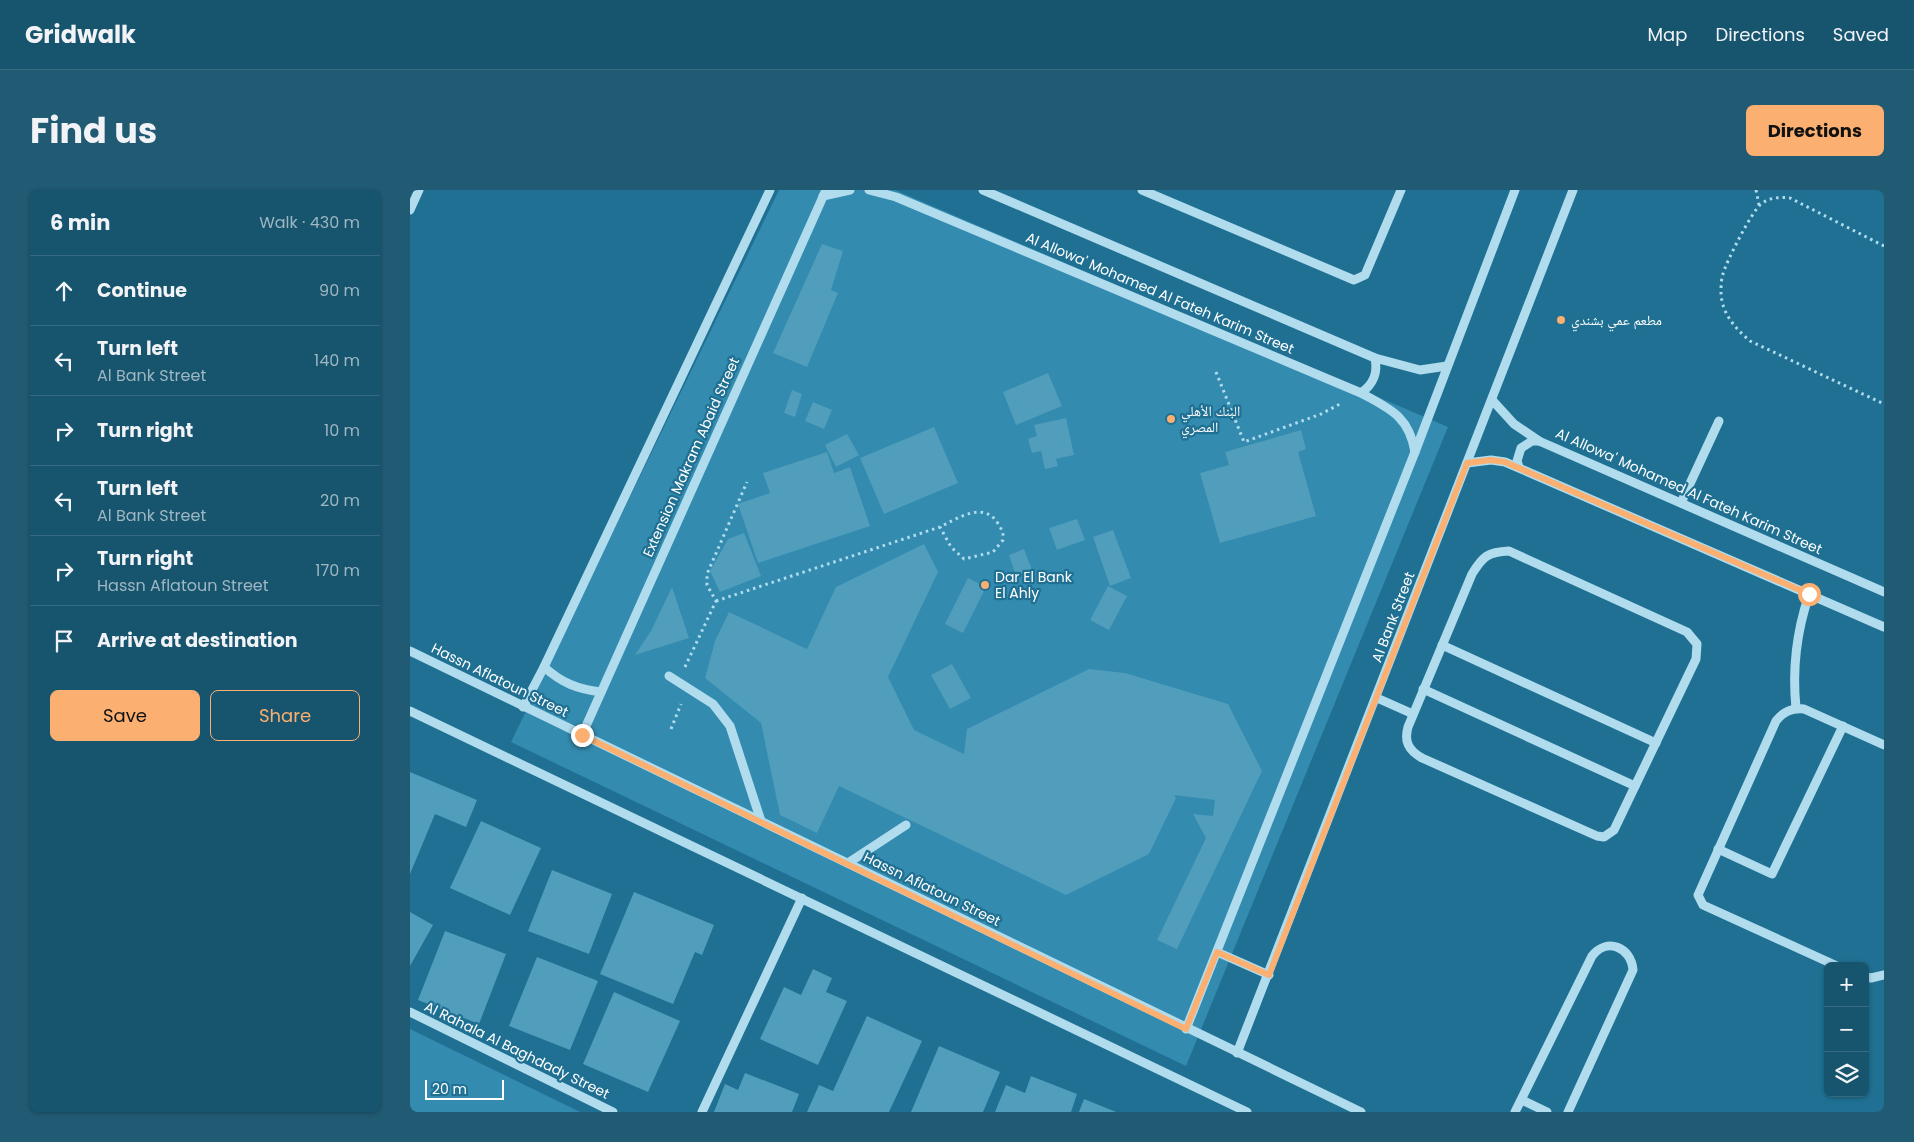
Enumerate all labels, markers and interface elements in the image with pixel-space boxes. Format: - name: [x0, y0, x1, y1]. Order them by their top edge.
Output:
- text: Gridwalk: [25, 18, 136, 51]
- text: Map: [1648, 22, 1687, 47]
- text: Directions: [1715, 22, 1805, 47]
- text: Saved: [1833, 22, 1889, 47]
- button: Directions: [1746, 105, 1884, 156]
- text: Find us: [30, 106, 157, 155]
- text: 6 min: [50, 208, 110, 237]
- text: Walk · 430 m: [259, 211, 360, 234]
- street label: Al Allowa' Mohamed Al Fateh Karim Street: [1023, 227, 1297, 359]
- icon: ahead: [50, 277, 78, 305]
- text: Continue: [97, 277, 187, 304]
- text: 90 m: [319, 279, 360, 302]
- place label: مطعم عمي بشندي: [1571, 310, 1662, 332]
- marker: مطعم عمي بشندي: [1555, 314, 1567, 326]
- text: Turn left: [97, 335, 178, 362]
- icon: left: [50, 347, 78, 375]
- text: 140 m: [314, 349, 360, 372]
- street label: Extension Makram Abaid Street: [638, 354, 744, 560]
- text: Al Bank Street: [97, 364, 206, 387]
- place label: البنك الأهلي المصري: [1181, 401, 1240, 439]
- marker: البنك الأهلي المصري: [1165, 413, 1177, 425]
- icon: right: [50, 417, 78, 445]
- text: Turn right: [97, 417, 193, 444]
- text: 10 m: [324, 419, 360, 442]
- street label: Al Allowa' Mohamed Al Fateh Karim Street: [1553, 423, 1825, 559]
- text: Turn left: [97, 475, 178, 502]
- icon: left: [50, 487, 78, 515]
- text: 20 m: [320, 489, 360, 512]
- text: Al Bank Street: [97, 504, 206, 527]
- text: Turn right: [97, 545, 193, 572]
- icon: right: [50, 557, 78, 585]
- text: 170 m: [315, 559, 360, 582]
- place label: Dar El Bank El Ahly: [995, 567, 1073, 603]
- street label: Al Bank Street: [1367, 569, 1419, 665]
- text: Hassn Aflatoun Street: [97, 574, 269, 597]
- marker: Dar El Bank El Ahly: [979, 579, 991, 591]
- route start: [1798, 583, 1821, 606]
- icon: arrive: [50, 627, 78, 655]
- text: Arrive at destination: [97, 627, 298, 654]
- street label: Hassn Aflatoun Street: [428, 638, 572, 722]
- button: Save: [50, 690, 200, 741]
- button: Share: [210, 690, 360, 741]
- route end: [571, 724, 594, 747]
- street label: Hassn Aflatoun Street: [860, 847, 1004, 931]
- map controls: [1824, 962, 1869, 1097]
- button: +: [1824, 962, 1869, 1007]
- street label: Al Rahala Al Baghdady Street: [421, 996, 613, 1104]
- button: −: [1824, 1007, 1869, 1052]
- button: layers: [1824, 1052, 1869, 1097]
- scale bar: [425, 1077, 504, 1100]
- text: 20 m: [432, 1079, 467, 1099]

